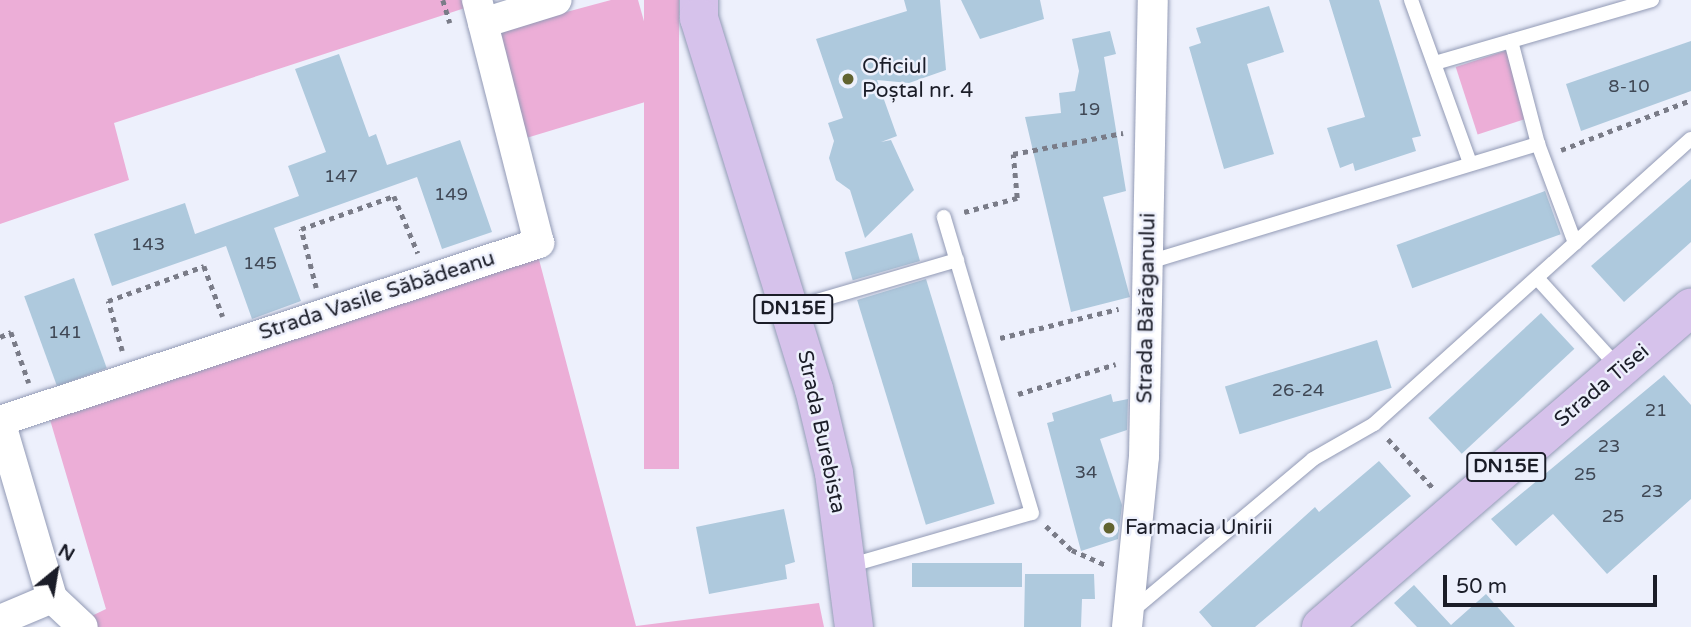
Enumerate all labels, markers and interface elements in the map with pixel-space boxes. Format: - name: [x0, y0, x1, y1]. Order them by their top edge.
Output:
- place label: Oficiul Poștal nr. 4: [862, 54, 973, 104]
- marker: Oficiul Poștal nr. 4: [840, 71, 856, 87]
- house number: 8-10: [1608, 75, 1650, 97]
- house number: 19: [1078, 98, 1100, 120]
- house number: 147: [324, 165, 358, 187]
- house number: 149: [434, 183, 468, 205]
- street label: Strada Bărăganului: [1133, 212, 1161, 404]
- house number: 143: [131, 233, 165, 255]
- street label: Strada Vasile Săbădeanu: [256, 246, 498, 346]
- house number: 145: [243, 252, 277, 274]
- road number: DN15E: [753, 294, 833, 324]
- house number: 141: [48, 321, 82, 343]
- street label: Strada Tisei: [1550, 339, 1654, 433]
- street label: Strada Burebista: [791, 348, 851, 516]
- house number: 26-24: [1272, 379, 1324, 401]
- house number: 21: [1645, 399, 1667, 421]
- house number: 23: [1598, 435, 1620, 457]
- road number: DN15E: [1466, 452, 1546, 482]
- house number: 34: [1075, 461, 1097, 483]
- house number: 25: [1574, 463, 1596, 485]
- house number: 23: [1641, 480, 1663, 502]
- house number: 25: [1602, 505, 1624, 527]
- place label: Farmacia Unirii: [1125, 515, 1273, 541]
- marker: Farmacia Unirii: [1099, 518, 1119, 538]
- north arrow: [21, 536, 91, 606]
- text: N: [54, 539, 79, 566]
- scale bar: [1446, 560, 1660, 604]
- text: 50 m: [1456, 574, 1507, 599]

